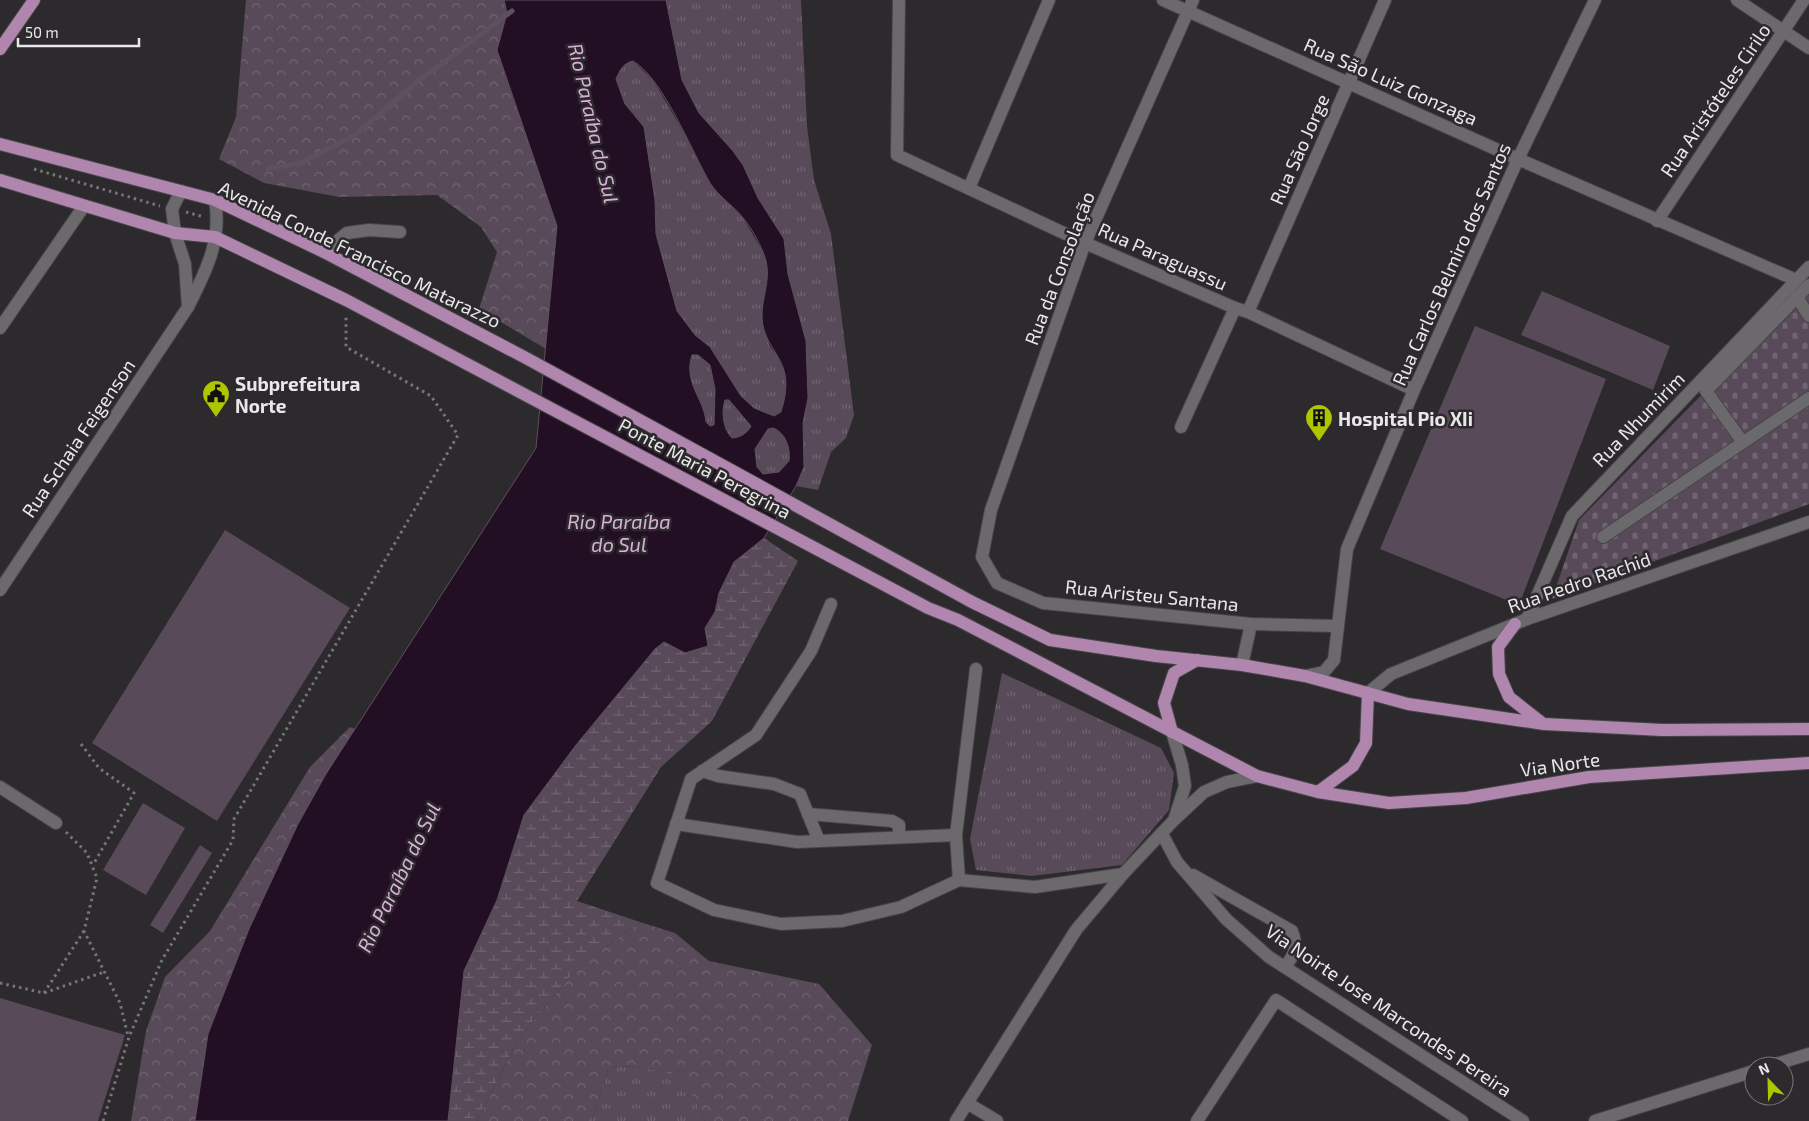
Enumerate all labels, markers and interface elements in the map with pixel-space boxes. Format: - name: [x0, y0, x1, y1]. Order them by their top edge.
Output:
- scale bar: [18, 15, 139, 47]
- street label: Rua Aristóteles Cirilo: [1655, 19, 1775, 181]
- text: 50 m: [25, 23, 59, 41]
- street label: Rua São Luiz Gonzaga: [1301, 32, 1481, 130]
- water label: Rio Paraíba do Sul: [564, 41, 624, 205]
- street label: Rua São Jorge: [1264, 90, 1334, 208]
- street label: Rua Carlos Belmiro dos Santos: [1387, 139, 1515, 389]
- street label: Avenida Conde Francisco Matarazzo: [215, 176, 505, 332]
- street label: Rua da Consolação: [1019, 188, 1100, 348]
- street label: Rua Paraguassu: [1095, 217, 1231, 295]
- street label: Rua Schaia Feigenson: [16, 354, 140, 522]
- street label: Rua Nhumirim: [1587, 367, 1689, 471]
- place label: Subprefeitura Norte: [235, 372, 360, 417]
- public building icon: Subprefeitura Norte: [201, 379, 231, 418]
- building icon: Hospital Pio XIi: [1304, 403, 1334, 442]
- place label: Hospital Pio XIi: [1338, 407, 1473, 430]
- street label: Ponte Maria Peregrina: [615, 413, 795, 523]
- water label: Rio Paraíba do Sul: [567, 509, 671, 556]
- street label: Rua Pedro Rachid: [1504, 547, 1654, 617]
- street label: Rua Aristeu Santana: [1064, 574, 1240, 616]
- street label: Via Norte: [1519, 747, 1601, 781]
- water label: Rio Paraíba do Sul: [351, 798, 445, 956]
- street label: Via Noirte Jose Marcondes Pereira: [1261, 919, 1517, 1101]
- north arrow: [1744, 1056, 1794, 1106]
- text: N: [1756, 1059, 1772, 1078]

